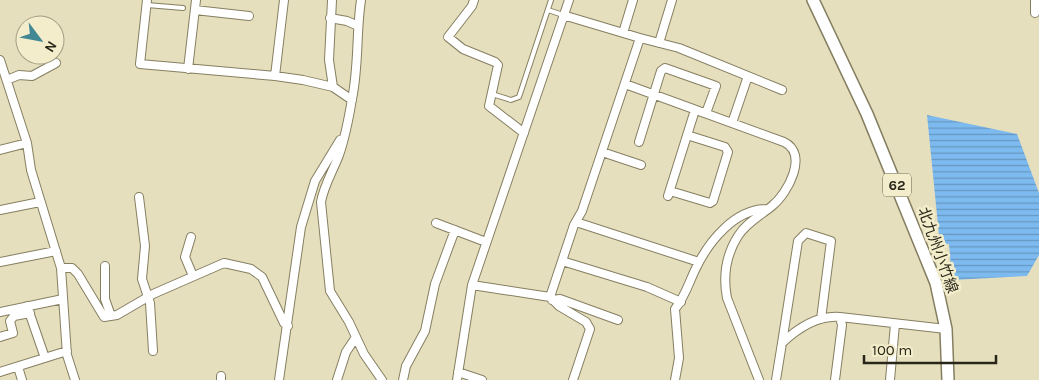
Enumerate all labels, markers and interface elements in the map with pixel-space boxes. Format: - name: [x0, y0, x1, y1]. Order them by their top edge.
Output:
- north arrow: [15, 15, 65, 65]
- text: N: [41, 38, 60, 55]
- road number: 62: [883, 174, 911, 196]
- street label: 北九州小竹線: [914, 205, 962, 295]
- scale bar: [864, 332, 996, 364]
- text: 100 m: [872, 341, 912, 359]

